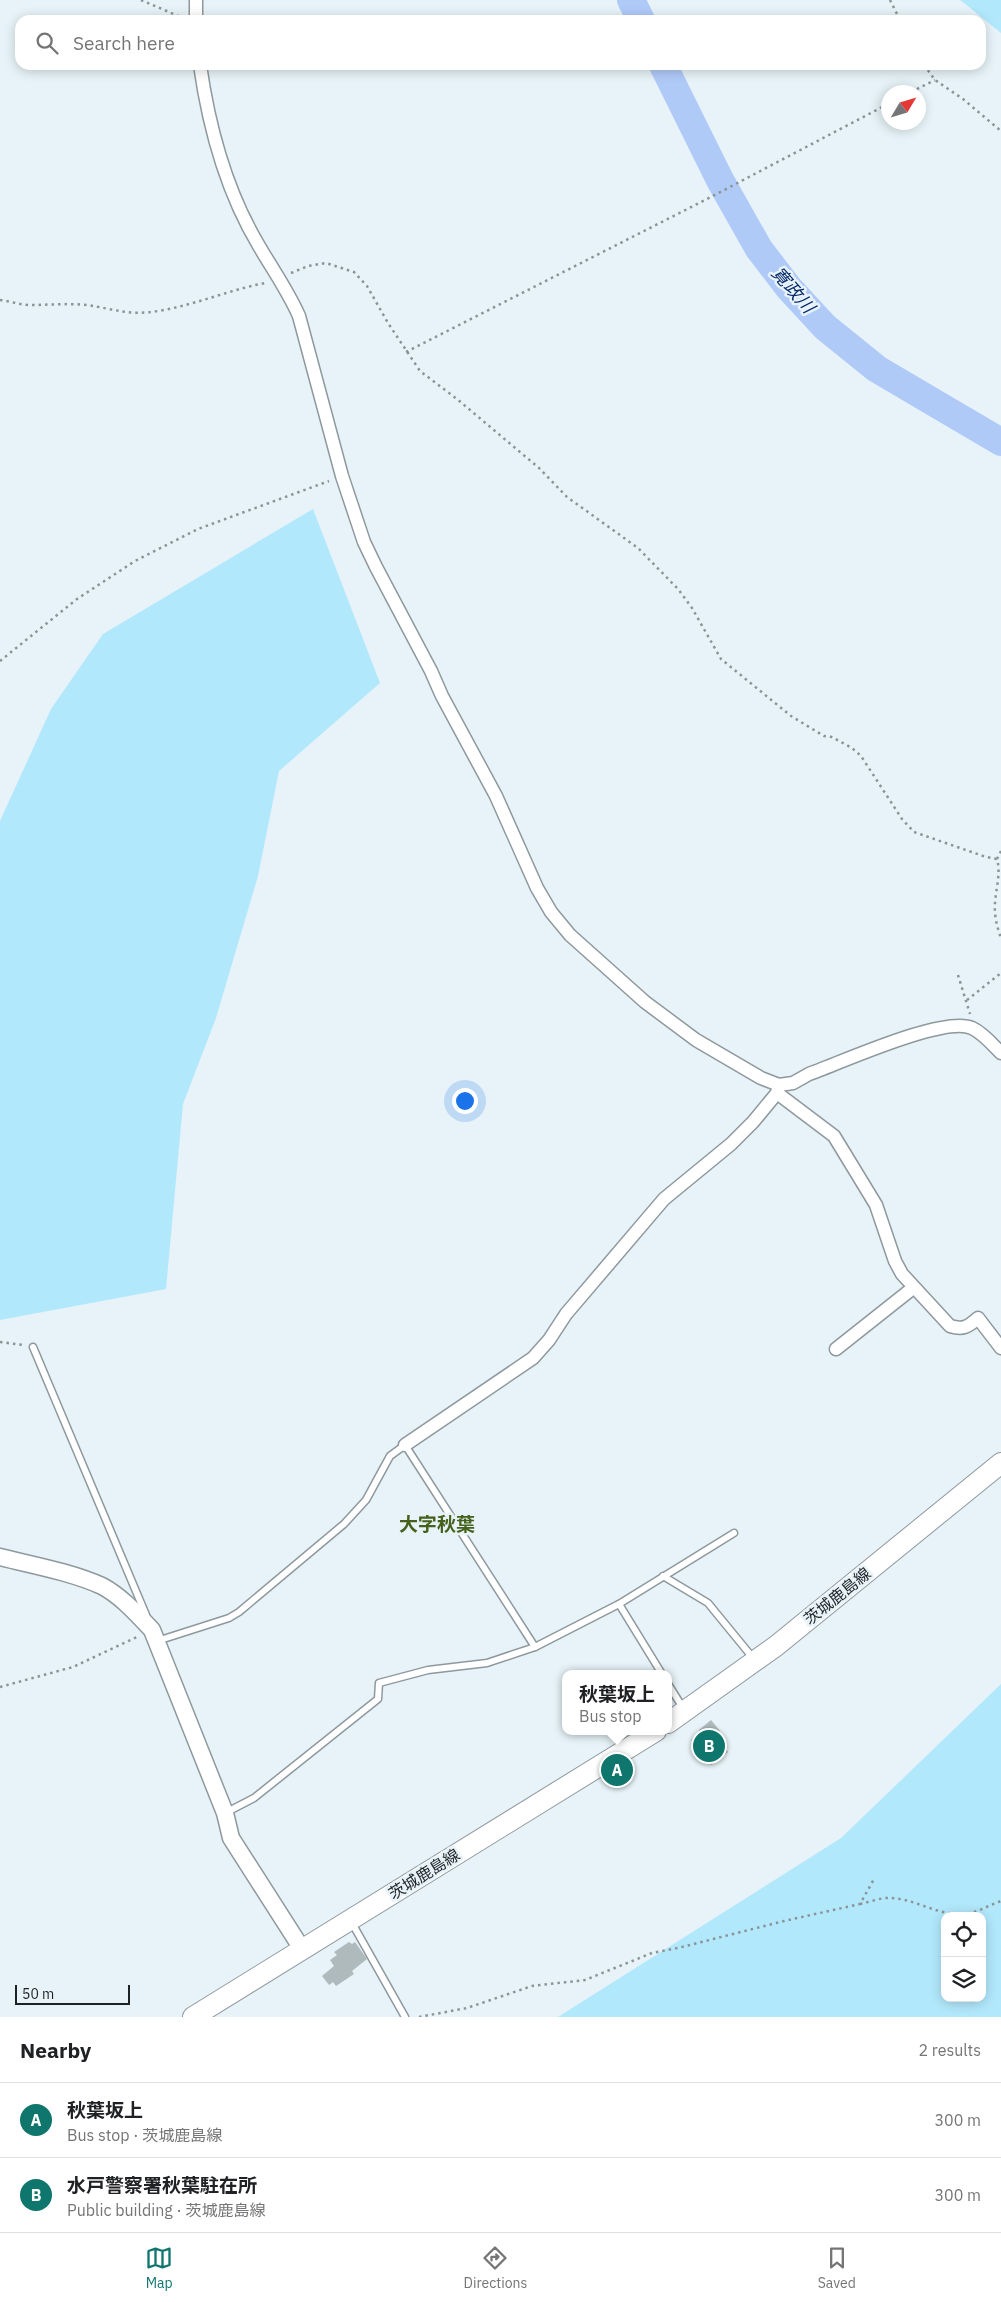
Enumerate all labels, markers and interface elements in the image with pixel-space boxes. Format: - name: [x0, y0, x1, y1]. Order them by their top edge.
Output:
- search box: [15, 15, 986, 70]
- icon: search: [33, 29, 61, 57]
- text: Search here: [73, 31, 175, 55]
- north arrow: [881, 85, 926, 130]
- water label: 寛政川: [767, 262, 821, 319]
- your location: [452, 1088, 478, 1114]
- district label: 大字秋葉: [399, 1512, 475, 1536]
- street label: 茨城鹿島線: [800, 1563, 874, 1629]
- popup: [562, 1670, 672, 1735]
- text: 秋葉坂上: [579, 1682, 655, 1706]
- text: Bus stop: [579, 1706, 642, 1726]
- pin: B: [693, 1727, 725, 1765]
- pin: A: [601, 1751, 633, 1789]
- street label: 茨城鹿島線: [385, 1844, 463, 1904]
- map controls: [941, 1912, 986, 2002]
- button: locate: [941, 1912, 986, 1957]
- button: layers: [941, 1957, 986, 2002]
- scale bar: [15, 1982, 130, 2005]
- text: 50 m: [22, 1985, 54, 2003]
- text: Nearby: [20, 2036, 91, 2064]
- text: 2 results: [918, 2040, 981, 2060]
- text: 秋葉坂上: [67, 2098, 143, 2122]
- text: A: [31, 2110, 41, 2130]
- text: 300 m: [934, 2110, 981, 2130]
- text: Bus stop · 茨城鹿島線: [67, 2125, 222, 2145]
- text: 水戸警察署秋葉駐在所: [67, 2173, 257, 2197]
- text: B: [31, 2185, 41, 2205]
- text: 300 m: [934, 2185, 981, 2205]
- text: Public building · 茨城鹿島線: [67, 2200, 266, 2220]
- tab: Map: [145, 2244, 173, 2292]
- tab: Directions: [464, 2244, 527, 2292]
- tab: Saved: [818, 2244, 856, 2292]

